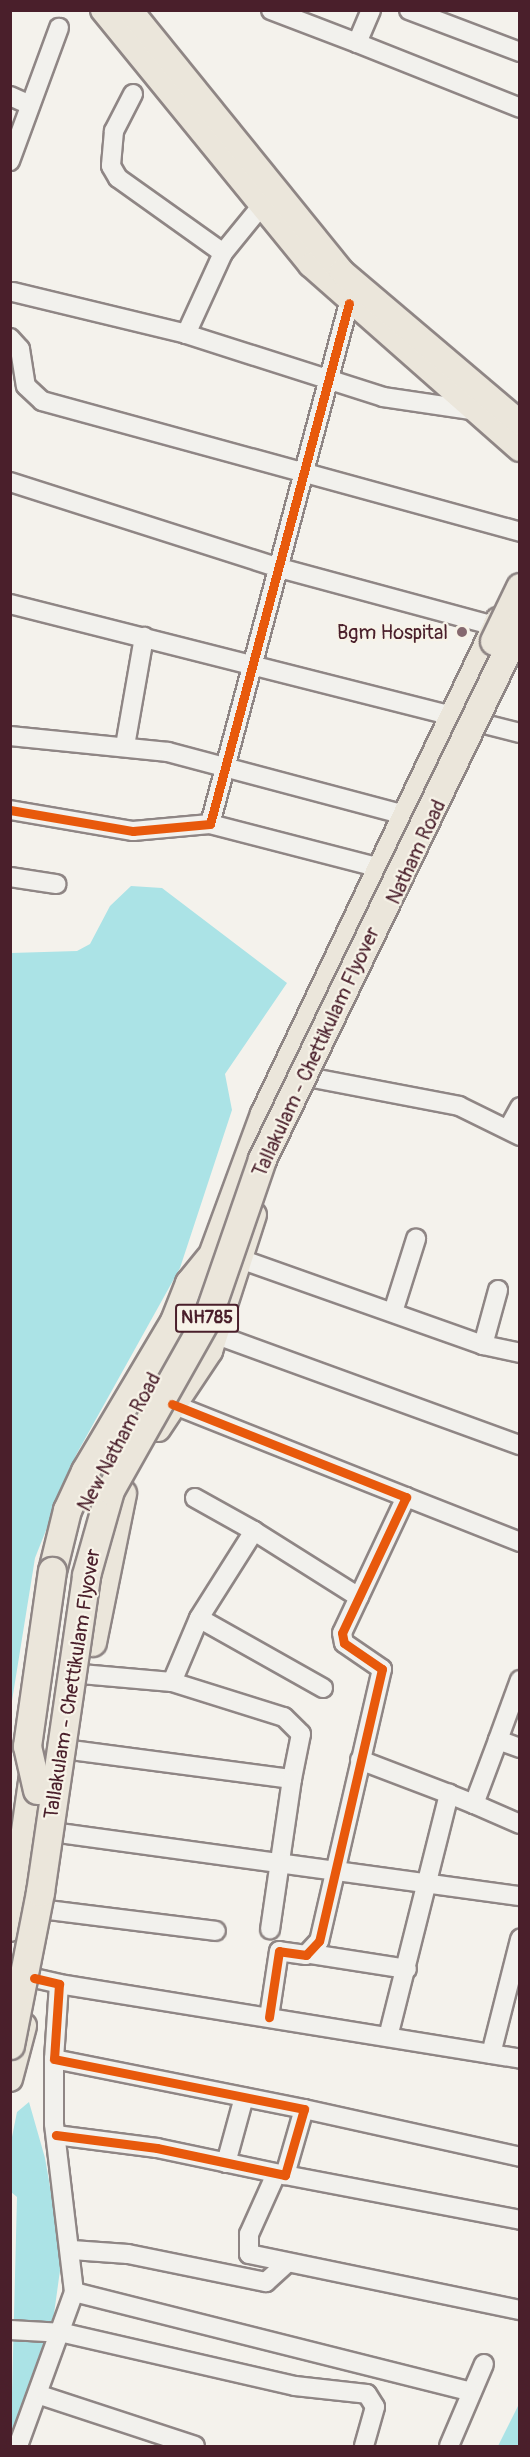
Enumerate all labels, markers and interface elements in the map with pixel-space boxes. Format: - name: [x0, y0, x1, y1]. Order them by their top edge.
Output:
- place label: Bgm Hospital: [337, 620, 448, 644]
- marker: Bgm Hospital: [453, 623, 471, 641]
- street label: Natham Road: [381, 796, 451, 908]
- street label: Tallakulam - Chettikulam Flyover: [247, 923, 385, 1181]
- road number: NH785: [174, 1303, 240, 1333]
- street label: New Natham Road: [72, 1369, 166, 1515]
- street label: Tallakulam - Chettikulam Flyover: [39, 1547, 105, 1821]

